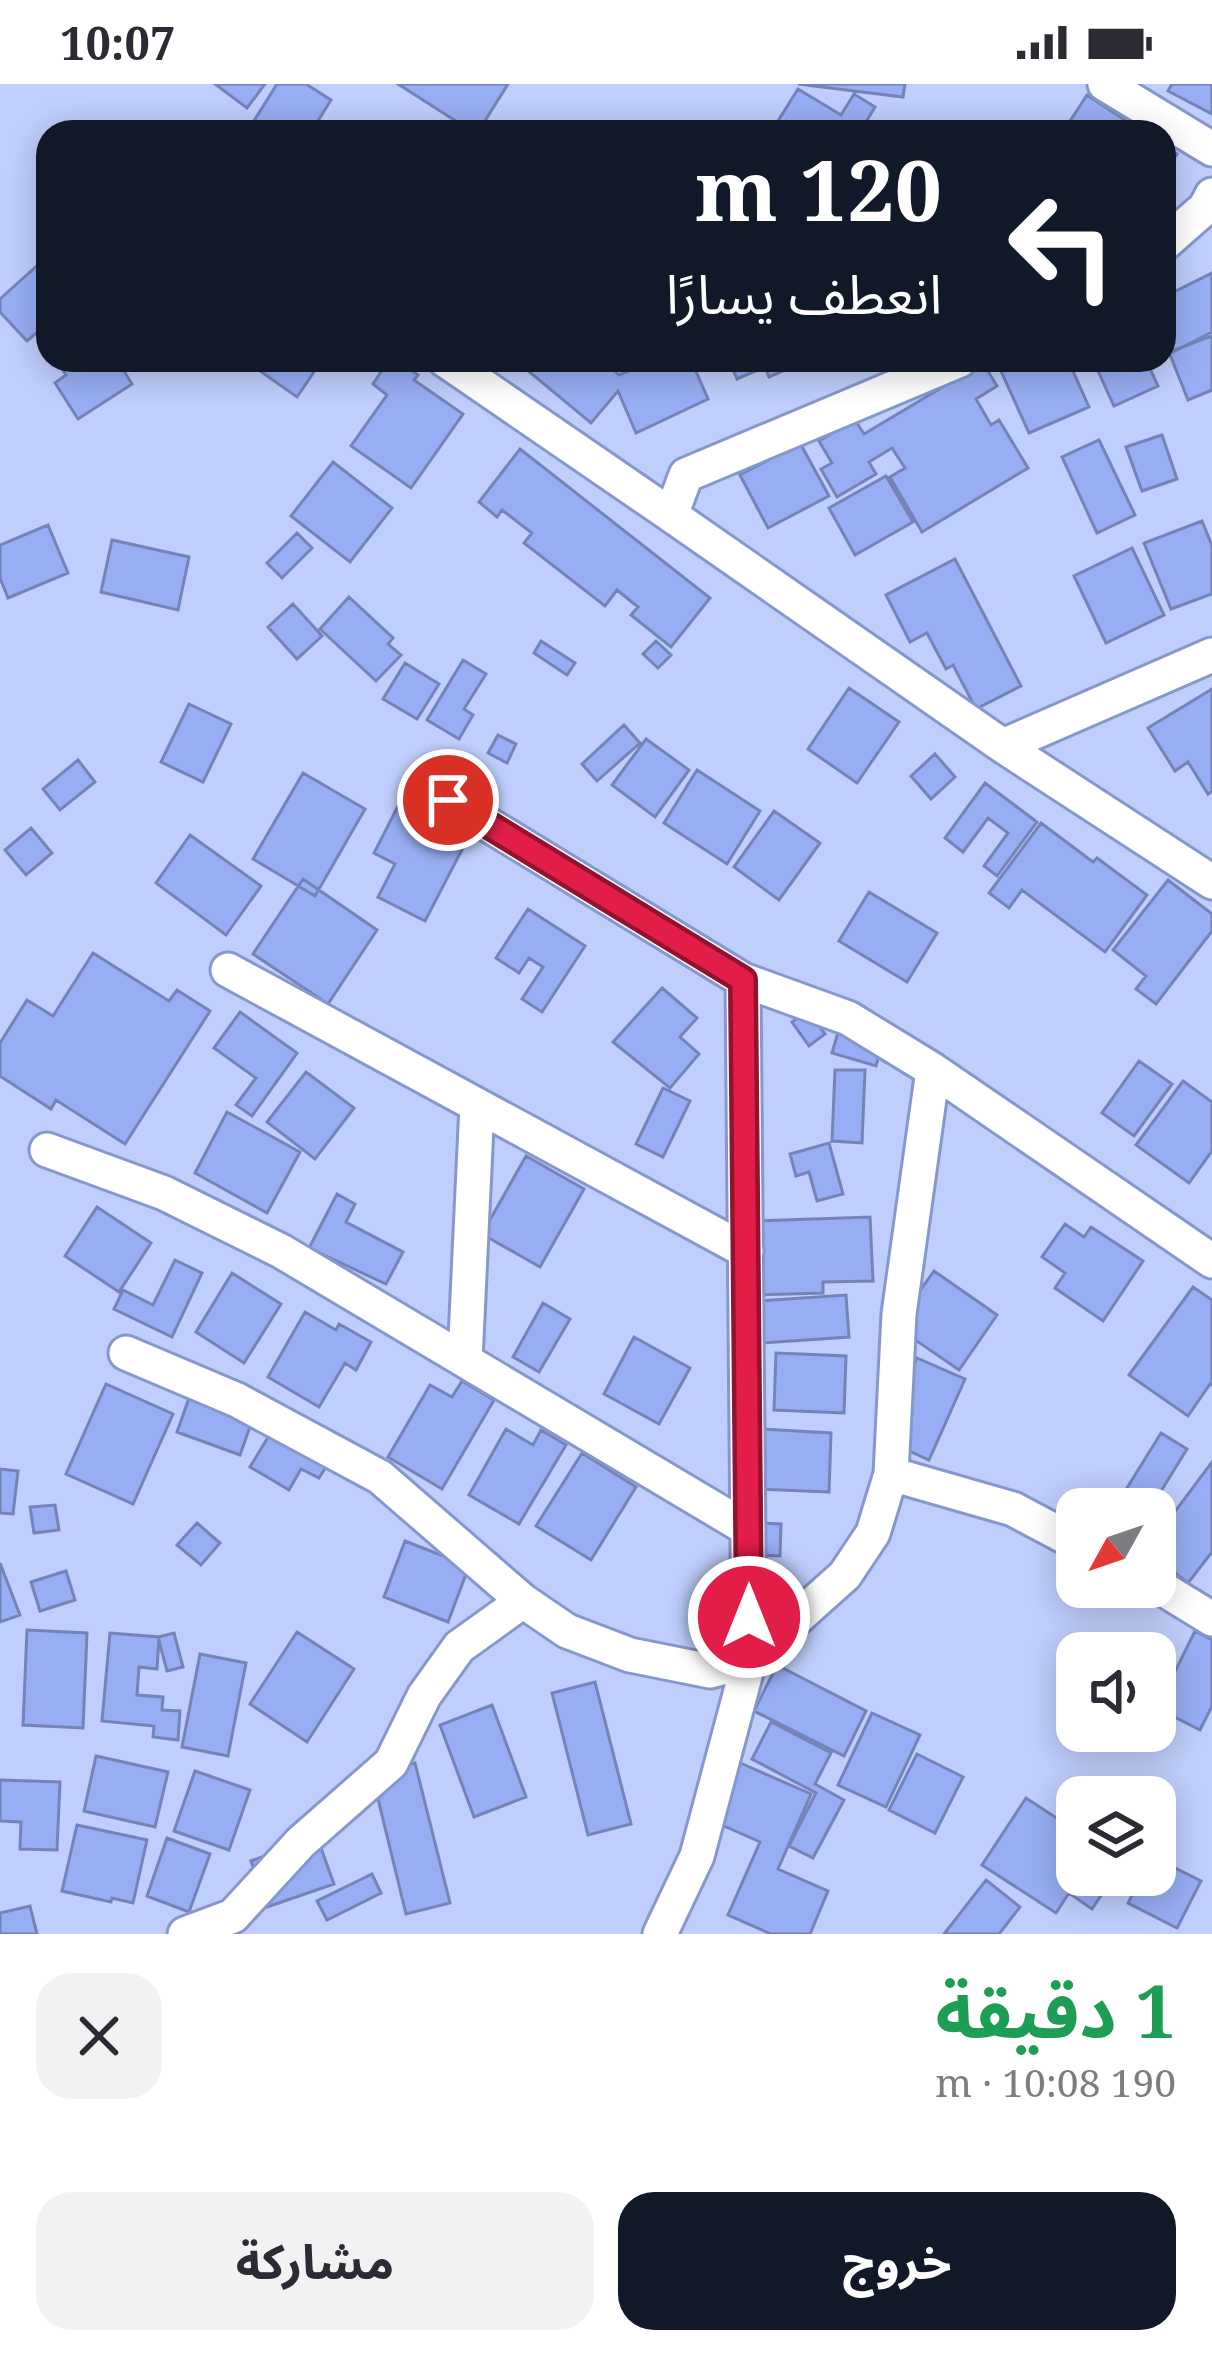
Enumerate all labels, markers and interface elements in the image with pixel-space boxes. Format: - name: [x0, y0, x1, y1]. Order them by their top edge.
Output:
- text: 10:07: [60, 12, 175, 73]
- text: 120 m: [695, 131, 942, 246]
- icon: left: [984, 168, 1140, 324]
- text: انعطف يسارًا: [666, 256, 942, 330]
- pin: [397, 749, 499, 851]
- icon: arrive: [415, 767, 481, 833]
- north arrow: [1056, 1488, 1176, 1608]
- map controls: [1056, 1488, 1176, 1896]
- position arrow: [686, 1554, 812, 1680]
- button: sound: [1056, 1632, 1176, 1752]
- button: layers: [1056, 1776, 1176, 1896]
- text: 1 دقيقة: [935, 1961, 1176, 2059]
- button: close: [36, 1973, 162, 2099]
- text: 190 m · 10:08: [935, 2055, 1176, 2108]
- button: مشاركة: [36, 2192, 594, 2330]
- button: خروج: [618, 2192, 1176, 2330]

